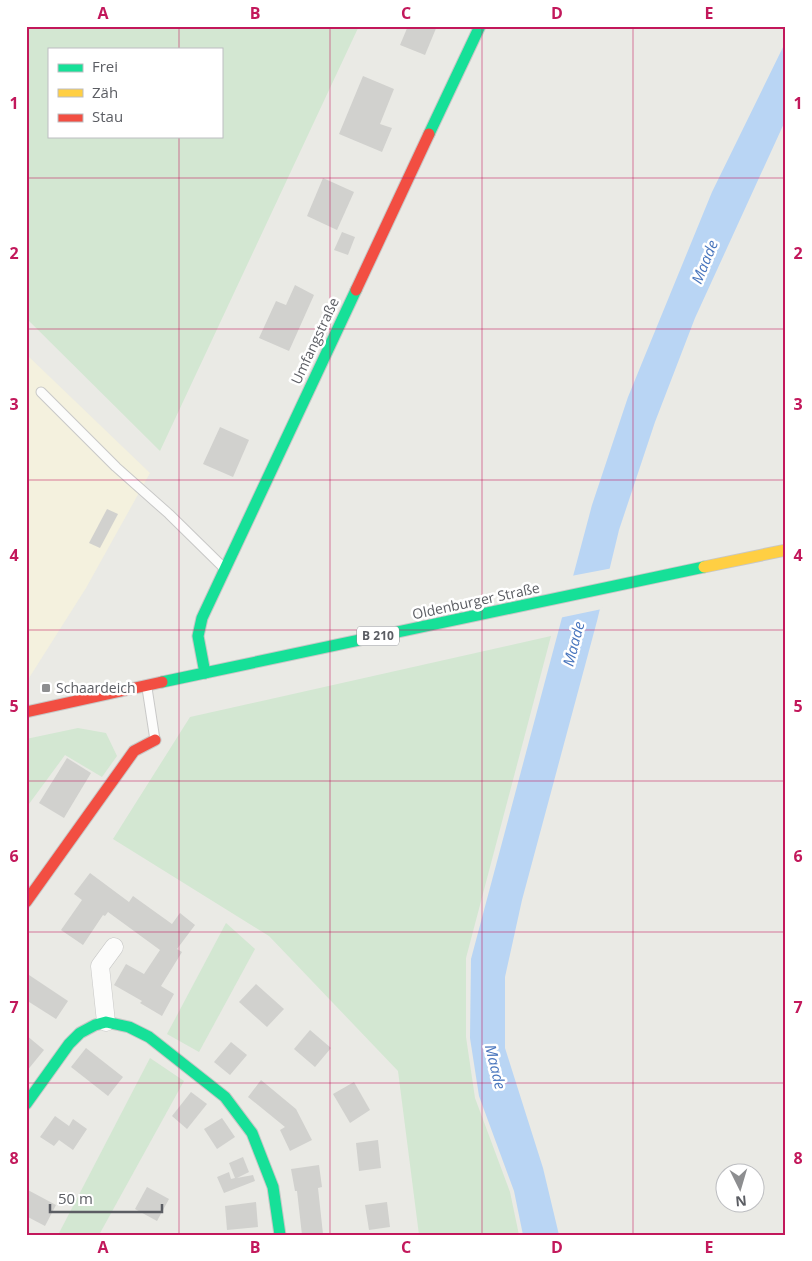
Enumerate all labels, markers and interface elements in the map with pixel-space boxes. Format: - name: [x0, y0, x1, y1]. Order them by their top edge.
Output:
- text: A: [97, 2, 109, 24]
- text: B: [250, 2, 260, 24]
- text: C: [401, 2, 411, 24]
- text: D: [551, 2, 563, 24]
- text: E: [705, 2, 714, 24]
- legend: [48, 48, 222, 138]
- text: Frei: [92, 56, 118, 76]
- text: Zäh: [92, 82, 118, 102]
- text: 1: [9, 92, 19, 114]
- text: 1: [793, 92, 803, 114]
- text: Stau: [92, 106, 123, 126]
- water label: Maade: [686, 236, 722, 287]
- text: 2: [9, 242, 19, 264]
- text: 2: [793, 242, 803, 264]
- street label: Umfangstraße: [286, 294, 343, 387]
- text: 3: [9, 393, 19, 415]
- text: 3: [793, 393, 803, 415]
- text: 4: [9, 544, 19, 566]
- text: 4: [793, 544, 803, 566]
- street label: Oldenburger Straße: [410, 578, 542, 623]
- water label: Maade: [557, 619, 589, 668]
- road number: B 210: [357, 626, 399, 646]
- place label: Schaardeich: [56, 678, 136, 697]
- marker: Schaardeich: [40, 682, 52, 694]
- text: 5: [9, 695, 19, 717]
- text: 5: [793, 695, 803, 717]
- text: 6: [9, 845, 19, 867]
- text: 6: [793, 845, 803, 867]
- text: 7: [9, 996, 19, 1018]
- text: 7: [793, 996, 803, 1018]
- water label: Maade: [481, 1042, 511, 1092]
- text: 8: [9, 1147, 19, 1169]
- text: 8: [793, 1147, 803, 1169]
- north arrow: [714, 1164, 764, 1214]
- scale bar: [50, 1181, 162, 1213]
- text: 50 m: [58, 1188, 93, 1208]
- text: N: [735, 1191, 748, 1211]
- text: A: [97, 1236, 109, 1258]
- text: B: [250, 1236, 260, 1258]
- text: C: [401, 1236, 411, 1258]
- text: D: [551, 1236, 563, 1258]
- text: E: [705, 1236, 714, 1258]

